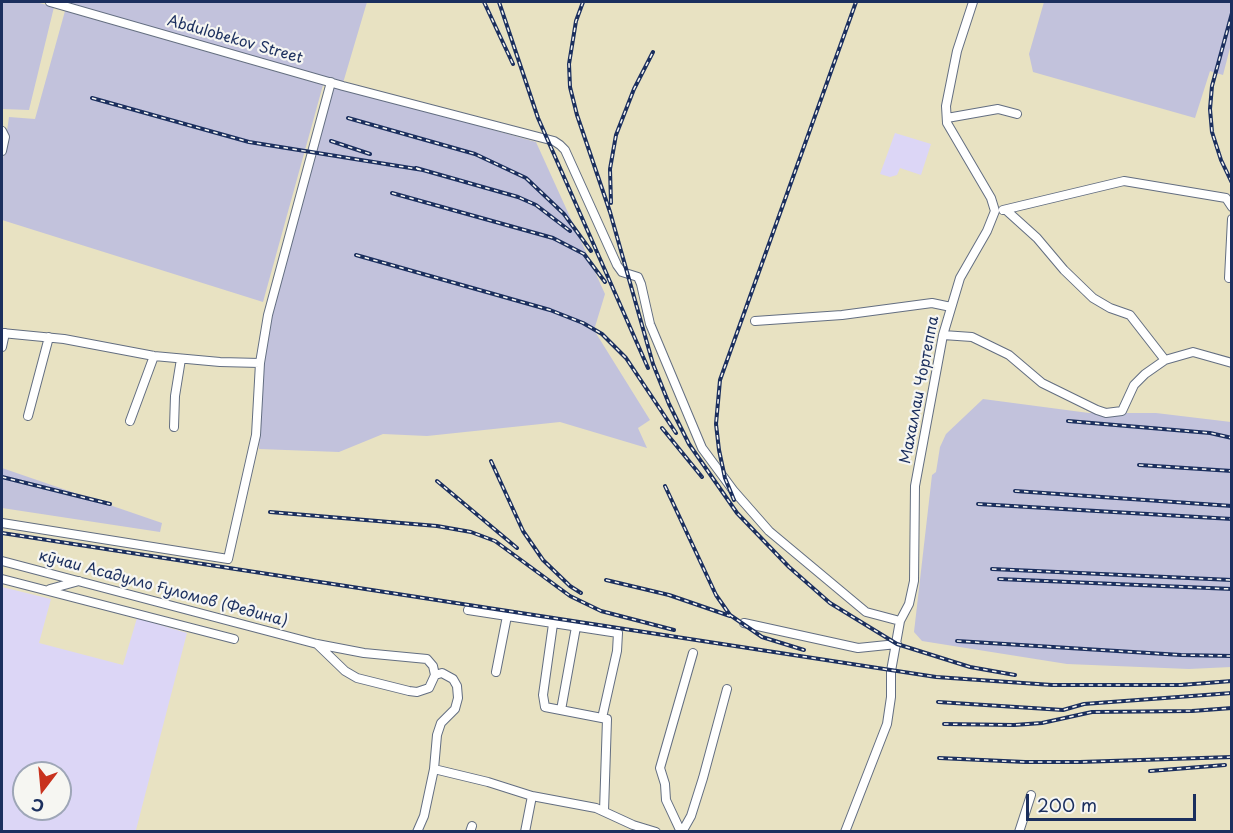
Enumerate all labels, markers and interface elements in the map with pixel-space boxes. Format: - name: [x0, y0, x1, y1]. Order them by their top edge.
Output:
- street label: Abdulobekov Street: [165, 12, 305, 68]
- street label: Махаллаи Чортеппа: [897, 315, 943, 465]
- street label: кӯчаи Асадулло Ғуломов (Федина): [37, 547, 289, 631]
- north arrow: [12, 761, 72, 821]
- scale bar: [1029, 782, 1198, 820]
- text: 200 m: [1037, 791, 1097, 818]
- text: С: [28, 793, 47, 820]

